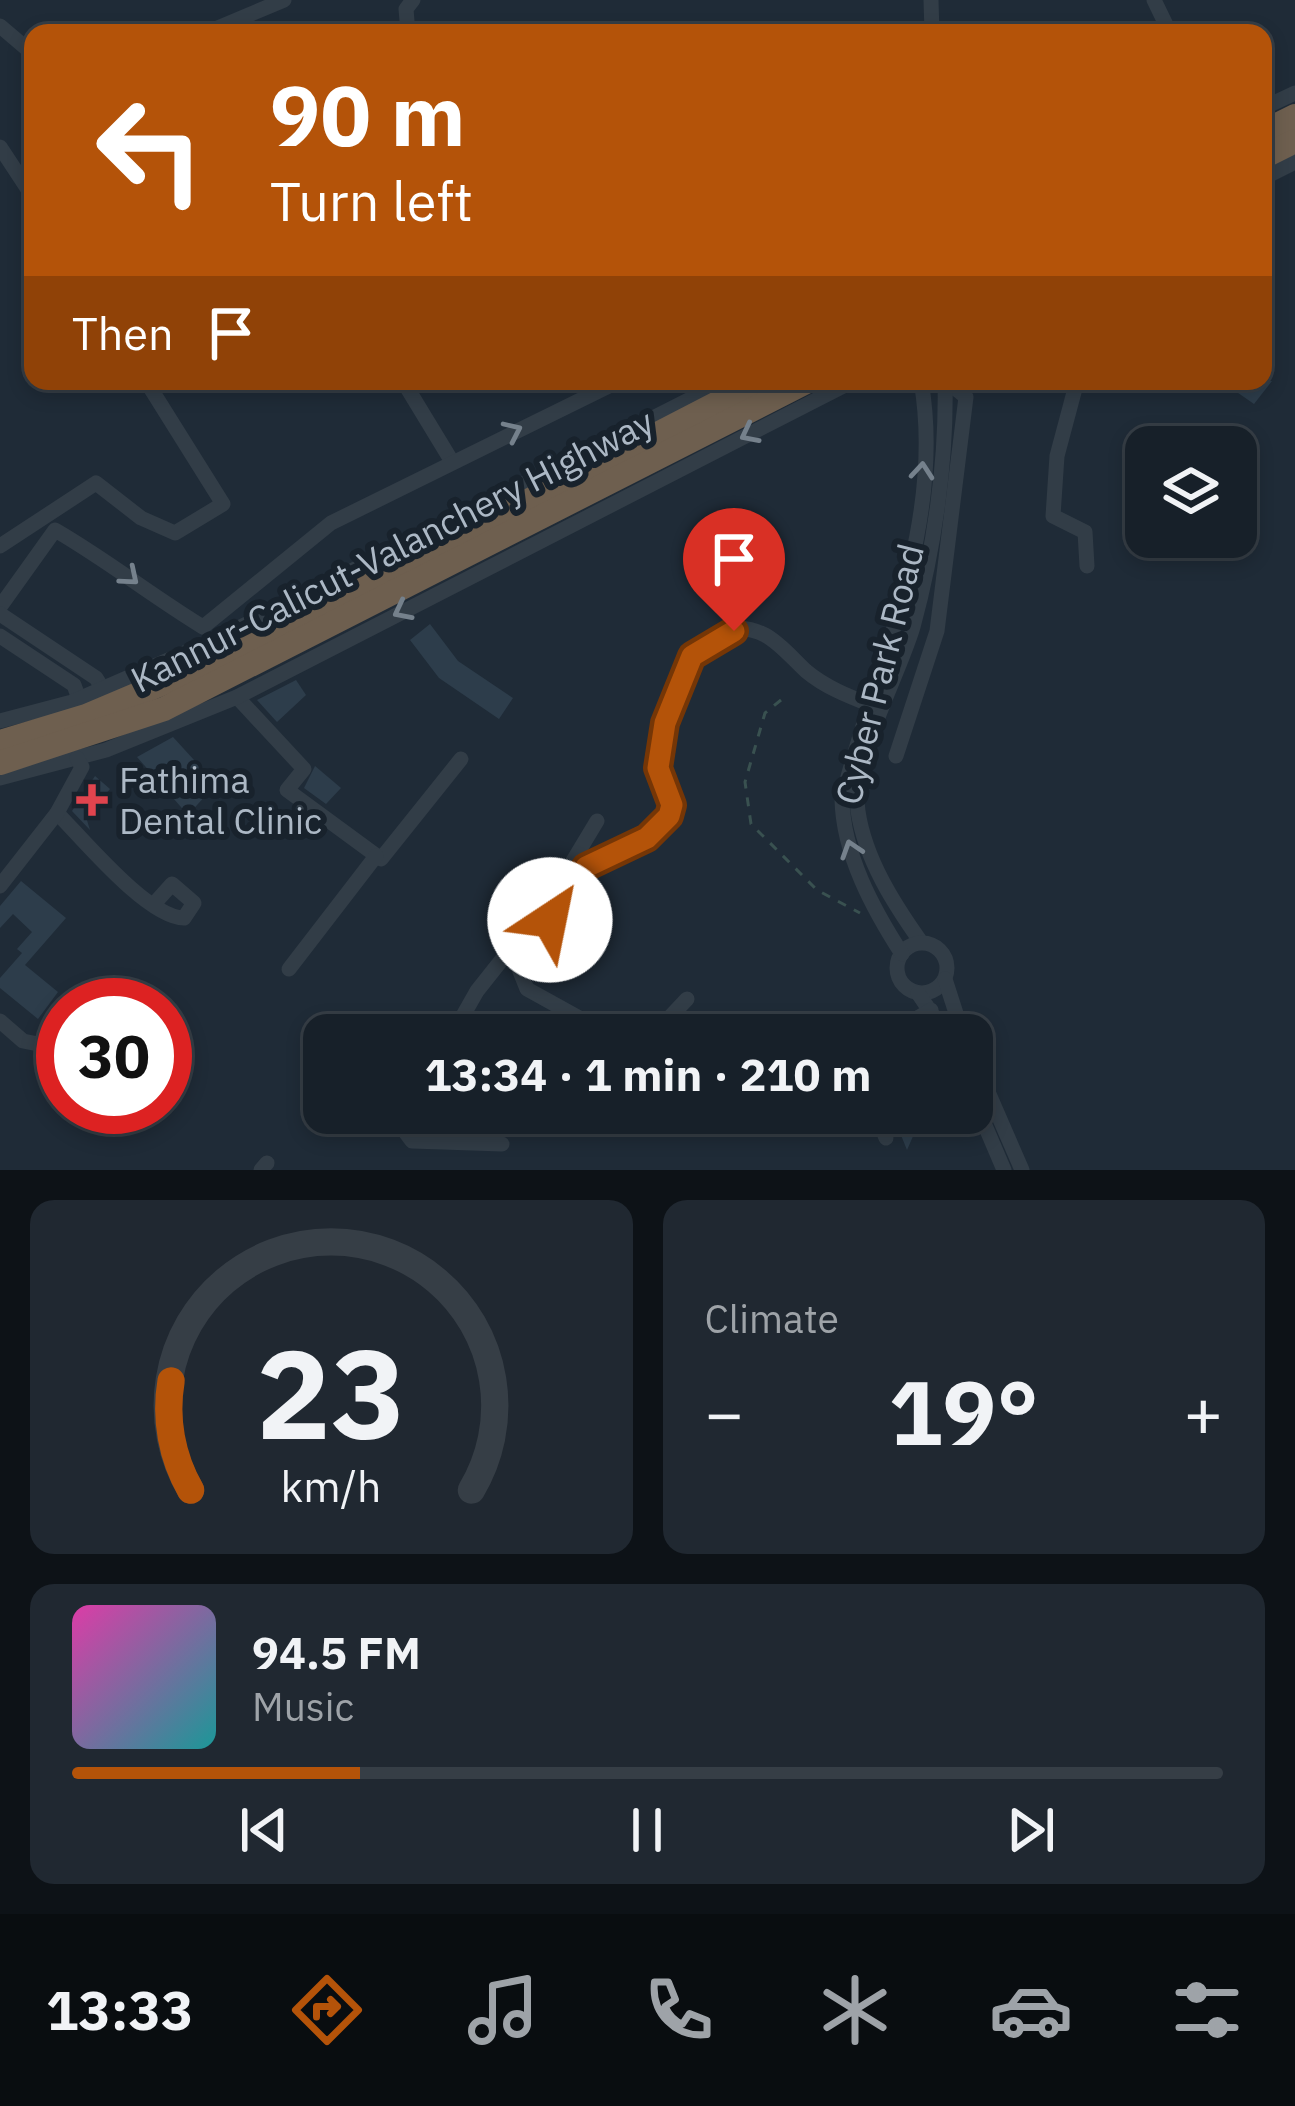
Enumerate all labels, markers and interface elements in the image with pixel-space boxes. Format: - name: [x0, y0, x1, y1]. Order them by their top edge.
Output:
- text: 90 m: [270, 60, 466, 169]
- icon: left: [72, 72, 228, 228]
- text: Turn left: [270, 166, 473, 236]
- icon: arrive: [198, 300, 264, 366]
- text: Then: [72, 304, 174, 362]
- street label: Kannur-Calicut-Valanchery Highway: [123, 397, 661, 703]
- one-way arrow: [740, 420, 761, 444]
- one-way arrow: [501, 421, 522, 445]
- map controls: [1125, 426, 1257, 558]
- button: layers: [1125, 426, 1257, 558]
- one-way arrow: [909, 461, 934, 480]
- pin: [683, 508, 785, 631]
- icon: arrive: [701, 526, 767, 592]
- street label: Cyber Park Road: [824, 539, 934, 809]
- one-way arrow: [116, 563, 138, 585]
- one-way arrow: [392, 597, 414, 620]
- place label: Fathima Dental Clinic: [119, 756, 322, 844]
- marker: Fathima Dental Clinic: [76, 784, 108, 816]
- one-way arrow: [841, 839, 866, 860]
- position arrow: [487, 857, 613, 983]
- speed limit sign: 30: [36, 978, 192, 1134]
- text: 13:34 · 1 min · 210 m: [425, 1045, 871, 1103]
- text: Climate: [705, 1293, 839, 1344]
- text: 23: [256, 1311, 406, 1473]
- text: 19°: [889, 1353, 1039, 1470]
- text: −: [705, 1369, 744, 1455]
- text: +: [1183, 1369, 1223, 1455]
- text: km/h: [281, 1458, 382, 1514]
- text: 94.5 FM: [252, 1623, 421, 1681]
- text: Music: [252, 1681, 354, 1732]
- icon: previous: [231, 1797, 297, 1863]
- icon: pause: [614, 1797, 680, 1863]
- icon: next: [998, 1797, 1064, 1863]
- icon: directions: [285, 1968, 369, 2052]
- icon: music: [461, 1968, 545, 2052]
- icon: phone: [637, 1968, 721, 2052]
- icon: climate: [813, 1968, 897, 2052]
- icon: car: [989, 1968, 1073, 2052]
- icon: filters: [1165, 1968, 1249, 2052]
- text: 13:33: [46, 1975, 193, 2045]

